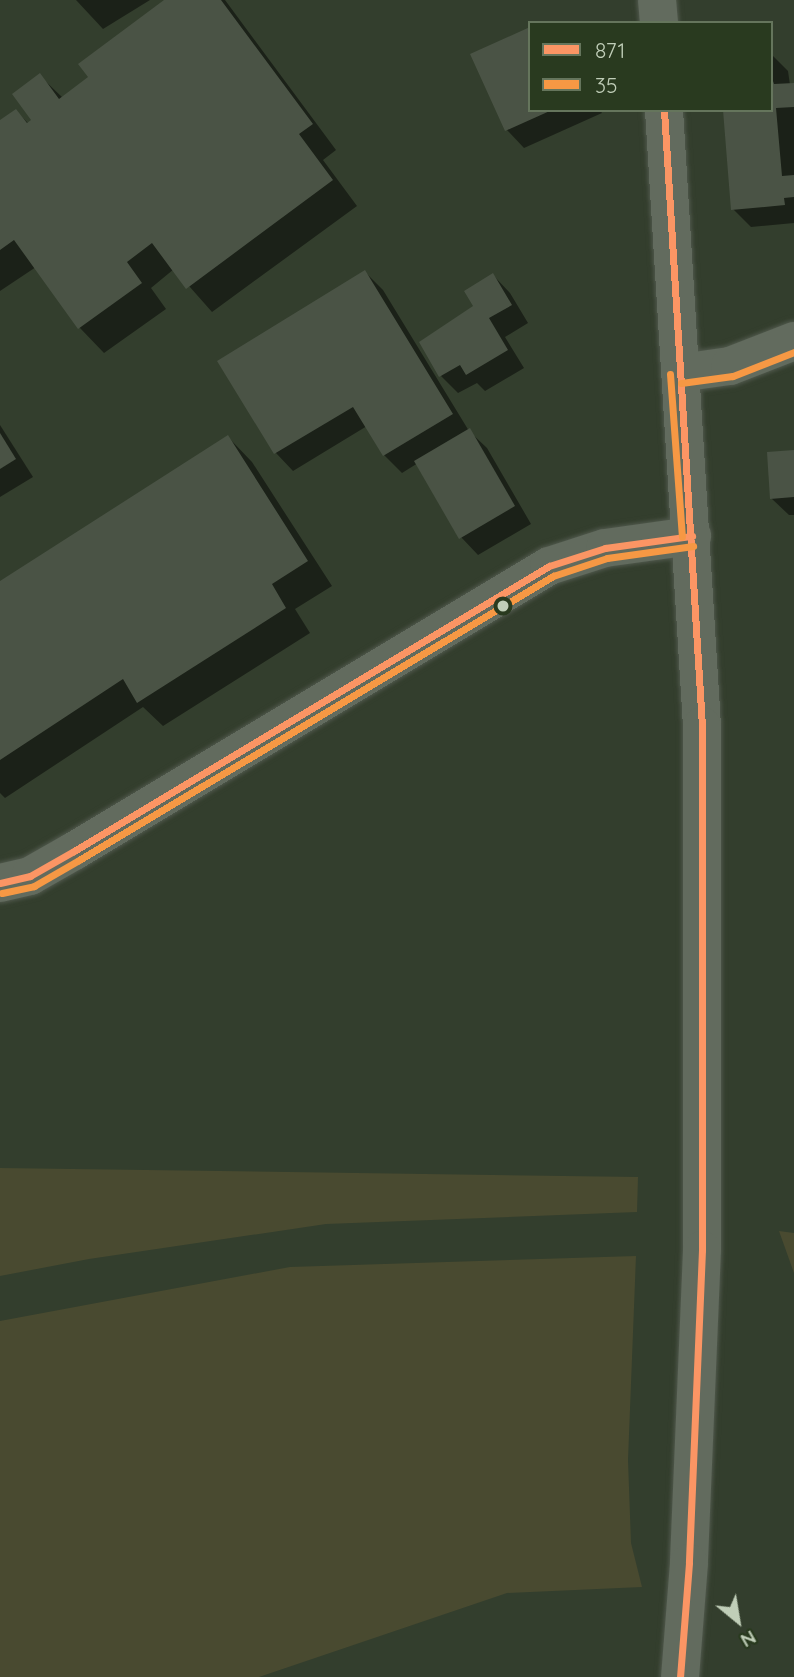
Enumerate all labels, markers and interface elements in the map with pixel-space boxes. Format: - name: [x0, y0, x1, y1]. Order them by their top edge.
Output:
- legend: [528, 21, 773, 112]
- text: 871: [595, 37, 625, 63]
- text: 35: [595, 72, 617, 98]
- unlabelled marker: [496, 599, 510, 613]
- north arrow: [703, 1586, 773, 1656]
- text: N: [736, 1625, 761, 1653]

